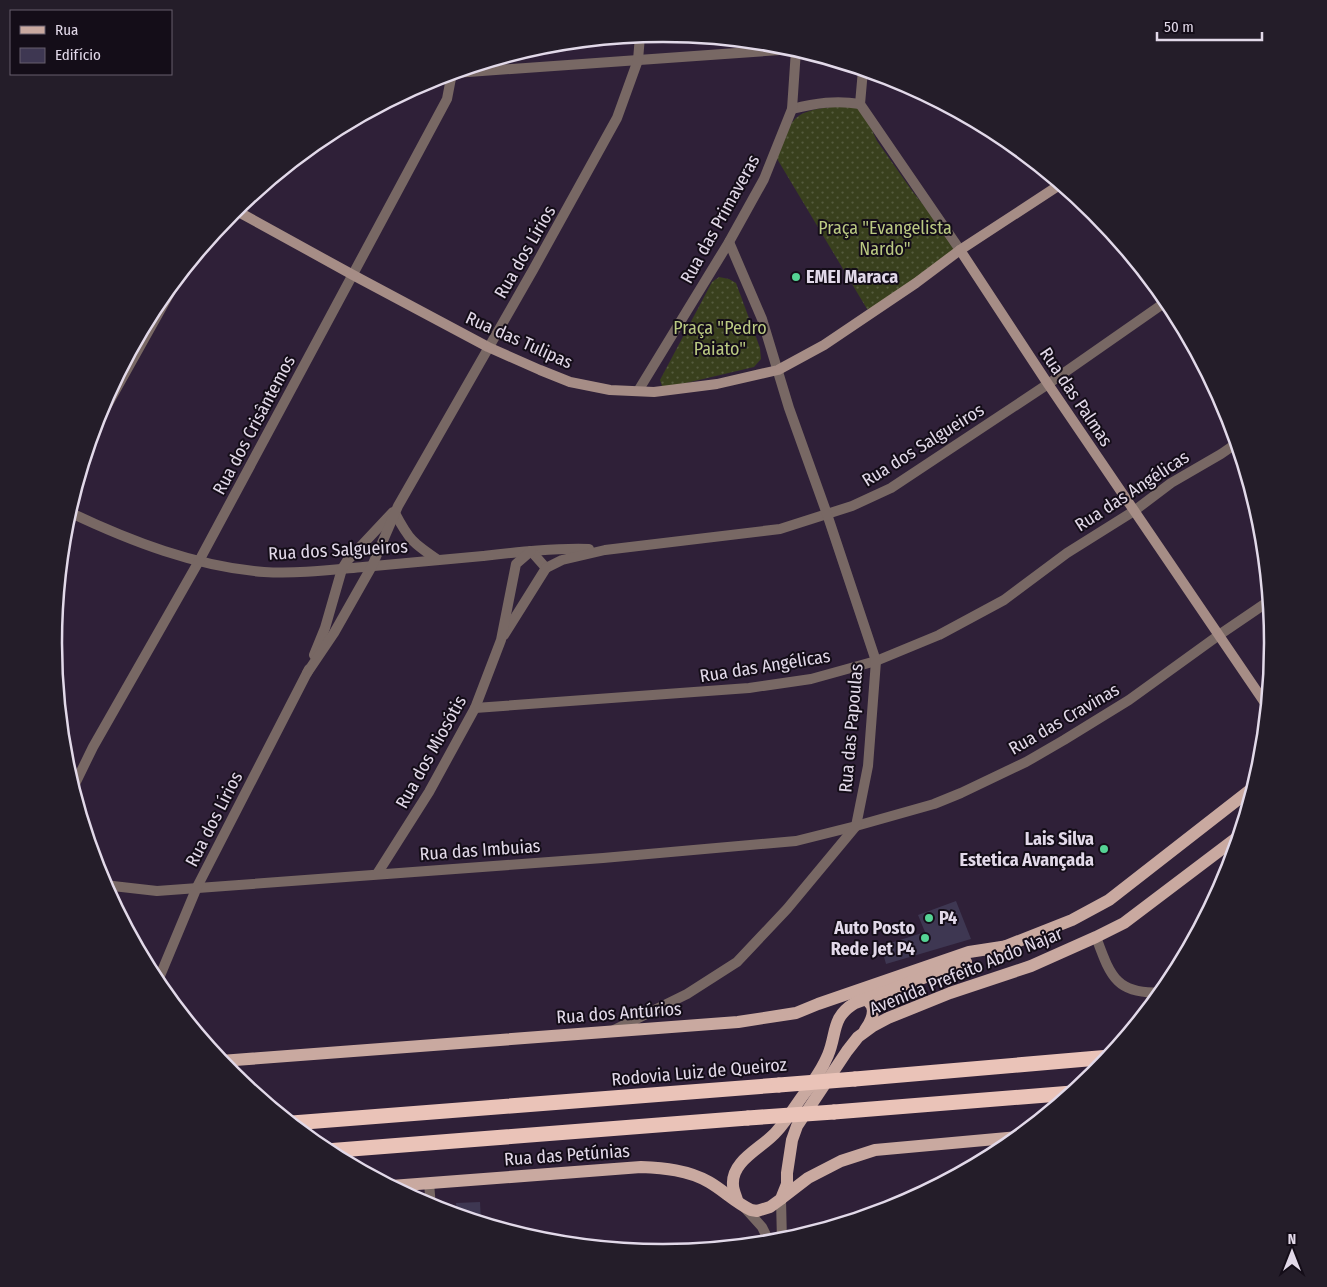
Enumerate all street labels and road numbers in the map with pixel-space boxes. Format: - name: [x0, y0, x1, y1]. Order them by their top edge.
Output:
- street label: Rua das Primaveras: [676, 151, 765, 287]
- street label: Rua dos Lírios: [490, 201, 561, 302]
- street label: Rua das Tulipas: [462, 307, 576, 373]
- street label: Rua das Palmas: [1035, 343, 1117, 451]
- street label: Rua dos Crisântemos: [208, 351, 300, 498]
- street label: Rua dos Salgueiros: [858, 398, 988, 491]
- street label: Rua das Angélicas: [1071, 446, 1193, 536]
- street label: Rua dos Salgueiros: [268, 535, 409, 565]
- street label: Rua das Angélicas: [698, 645, 832, 687]
- street label: Rua das Papoulas: [834, 662, 868, 793]
- street label: Rua das Cravinas: [1005, 678, 1124, 760]
- street label: Rua dos Miosótis: [391, 692, 471, 812]
- street label: Rua dos Lírios: [181, 768, 247, 870]
- street label: Rua das Imbuias: [419, 835, 541, 865]
- street label: Avenida Prefeito Abdo Najar: [866, 922, 1066, 1020]
- street label: Rua dos Antúrios: [556, 998, 683, 1028]
- street label: Rodovia Luiz de Queiroz: [610, 1053, 788, 1091]
- street label: Rua das Petúnias: [503, 1140, 631, 1170]

